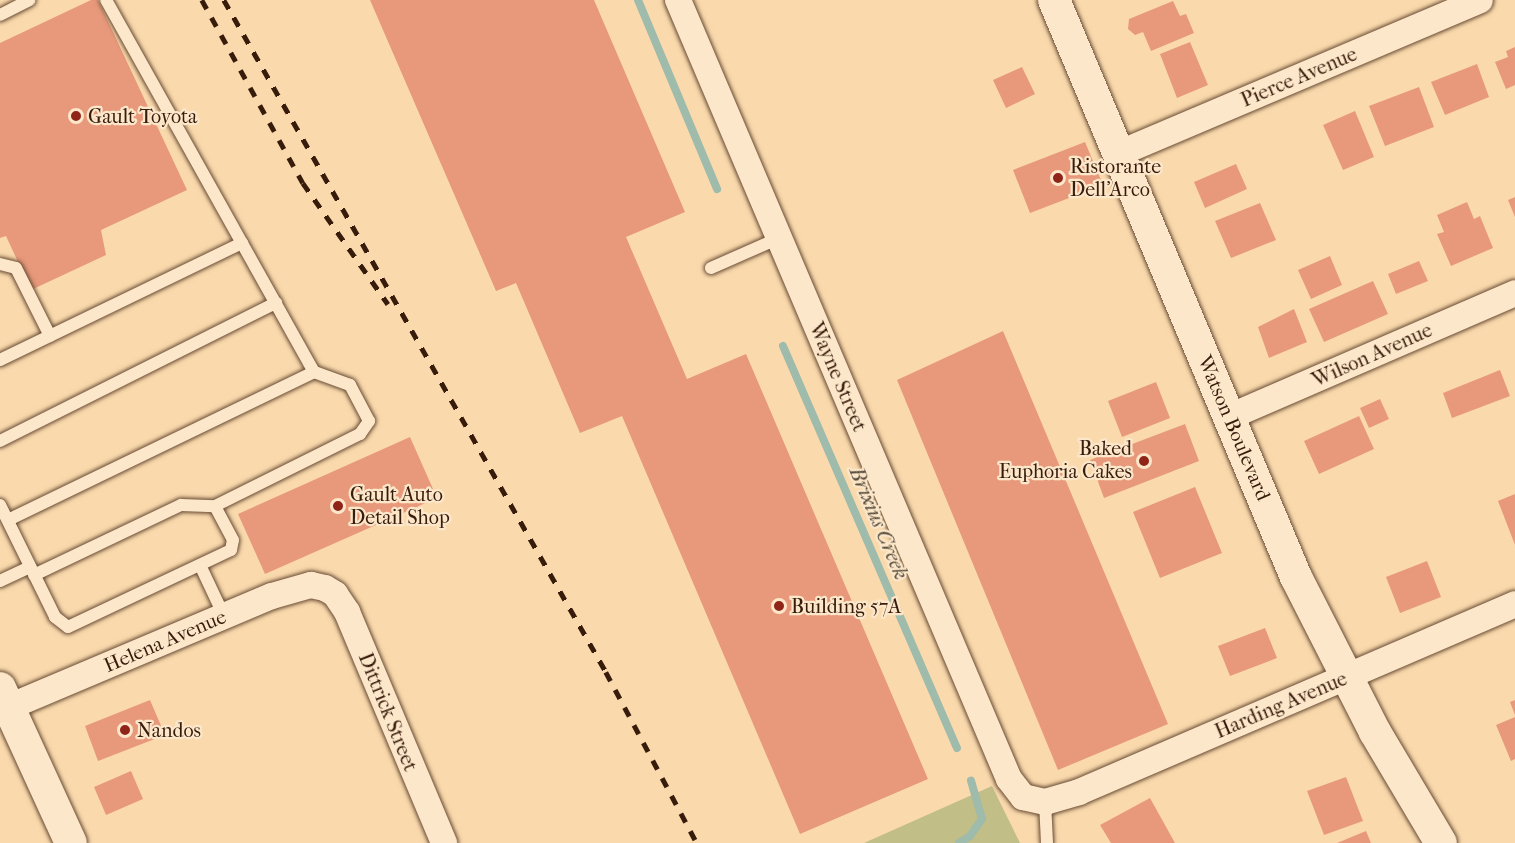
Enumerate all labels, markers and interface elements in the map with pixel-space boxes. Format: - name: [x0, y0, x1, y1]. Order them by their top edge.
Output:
- street label: Pierce Avenue: [1237, 42, 1361, 112]
- place label: Gault Toyota: [88, 104, 197, 128]
- marker: Gault Toyota: [69, 109, 83, 123]
- place label: Ristorante Dell’Arco: [1070, 154, 1161, 201]
- marker: Ristorante Dell’Arco: [1051, 171, 1065, 185]
- street label: Wilson Avenue: [1308, 318, 1436, 392]
- street label: Wayne Street: [804, 319, 872, 435]
- street label: Watson Boulevard: [1193, 352, 1275, 504]
- place label: Baked Euphoria Cakes: [999, 437, 1132, 484]
- marker: Baked Euphoria Cakes: [1137, 454, 1151, 468]
- water label: Brixius Creek: [844, 463, 914, 583]
- place label: Gault Auto Detail Shop: [350, 482, 450, 529]
- marker: Gault Auto Detail Shop: [331, 499, 345, 513]
- place label: Building 57A: [791, 594, 901, 618]
- marker: Building 57A: [772, 599, 786, 613]
- street label: Helena Avenue: [100, 604, 230, 678]
- street label: Dittrick Street: [353, 649, 423, 775]
- street label: Harding Avenue: [1211, 666, 1351, 744]
- place label: Nandos: [137, 718, 201, 742]
- marker: Nandos: [118, 723, 132, 737]

